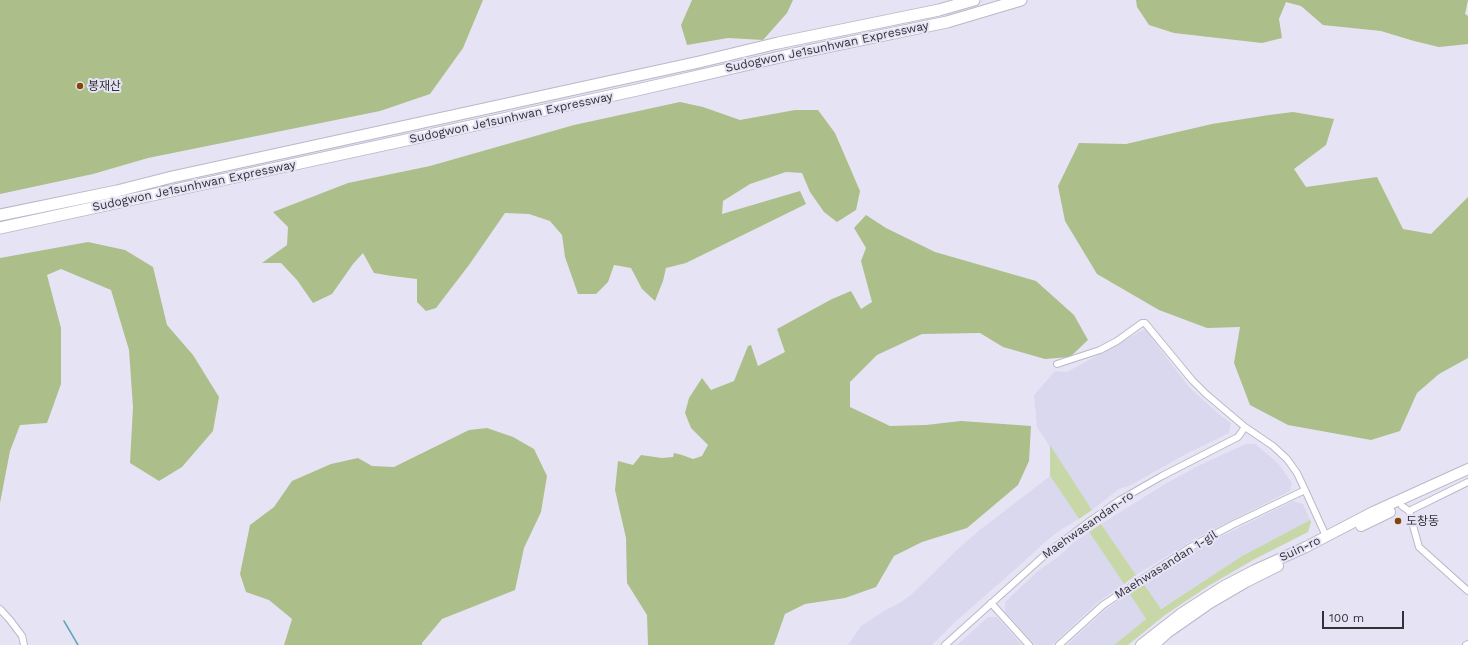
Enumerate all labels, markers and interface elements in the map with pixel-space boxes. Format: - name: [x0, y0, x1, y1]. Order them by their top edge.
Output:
- street label: Sudogwon Je1sunhwan Expressway: [724, 18, 930, 76]
- place label: 봉재산: [88, 79, 121, 93]
- marker: 봉재산: [75, 81, 85, 91]
- street label: Sudogwon Je1sunhwan Expressway: [408, 89, 614, 147]
- street label: Sudogwon Je1sunhwan Expressway: [91, 157, 297, 215]
- street label: Maehwasandan-ro: [1040, 488, 1136, 562]
- place label: 도창동: [1406, 514, 1439, 528]
- marker: 도창동: [1393, 516, 1403, 526]
- street label: Maehwasandan 1-gil: [1112, 528, 1220, 602]
- street label: Suin-ro: [1277, 533, 1323, 565]
- scale bar: [1324, 603, 1406, 629]
- text: 100 m: [1329, 611, 1364, 625]

